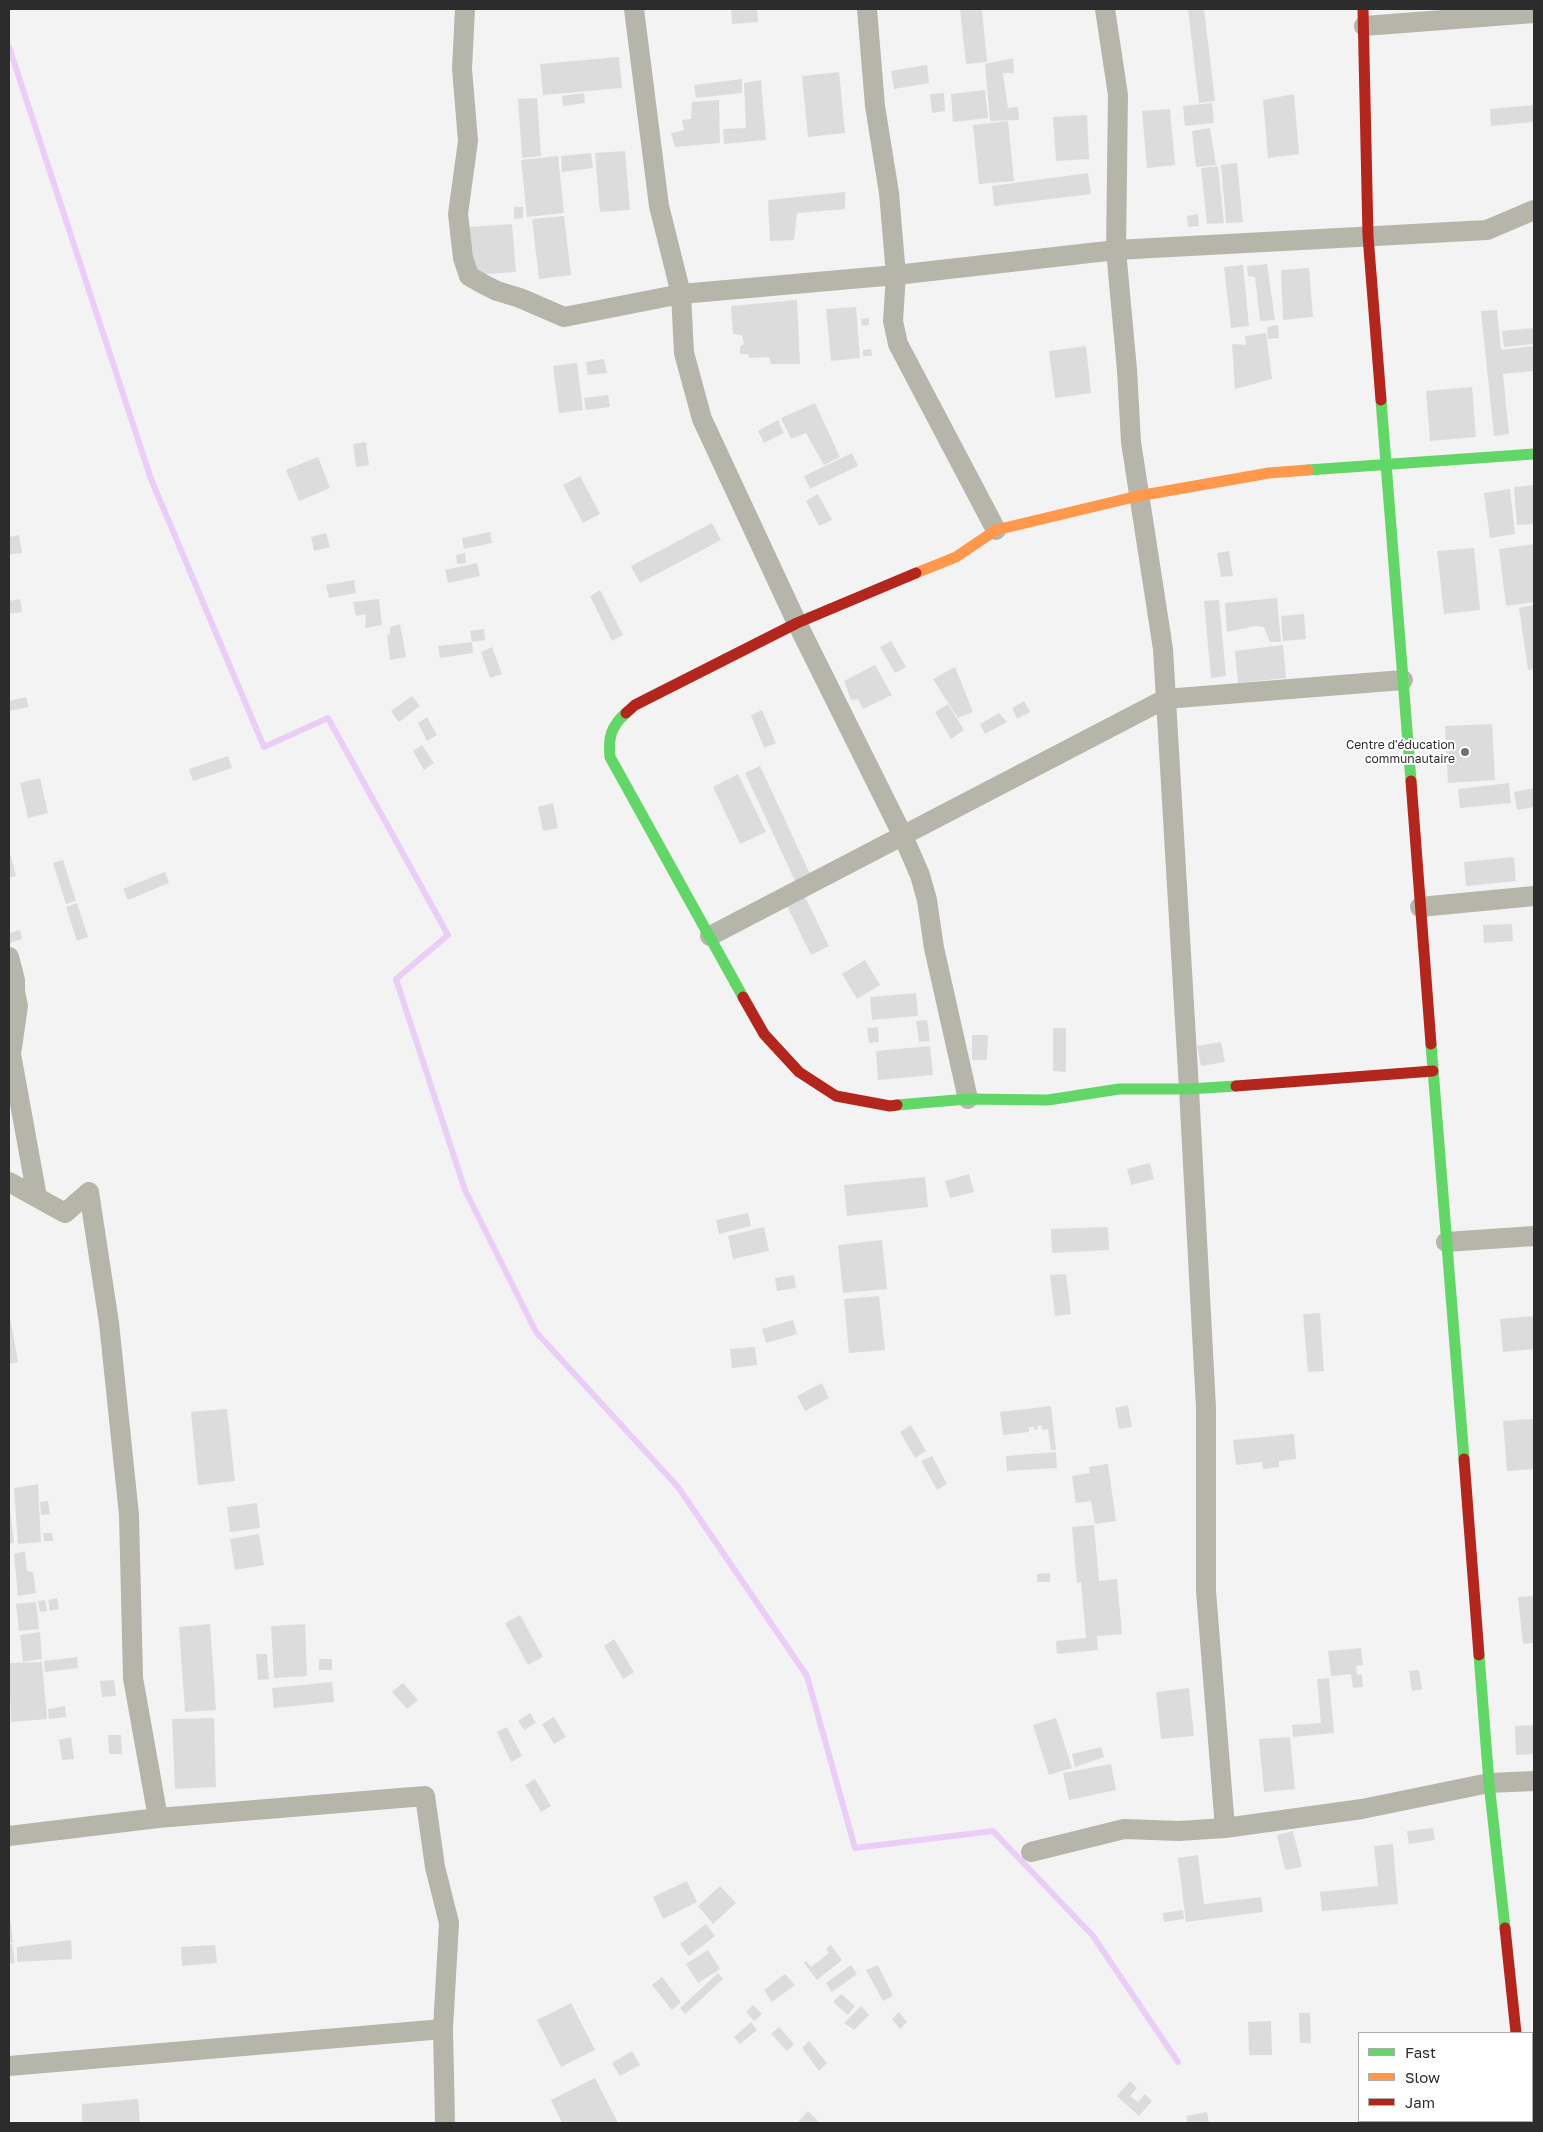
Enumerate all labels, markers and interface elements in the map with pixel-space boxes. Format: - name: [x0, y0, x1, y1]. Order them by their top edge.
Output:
- place label: Centre d'éducation communautaire: [1346, 738, 1455, 766]
- marker: Centre d'éducation communautaire: [1459, 746, 1471, 758]
- legend: [1358, 2032, 1533, 2122]
- text: Fast: [1405, 2043, 1436, 2061]
- text: Slow: [1405, 2068, 1440, 2086]
- text: Jam: [1405, 2093, 1435, 2111]

